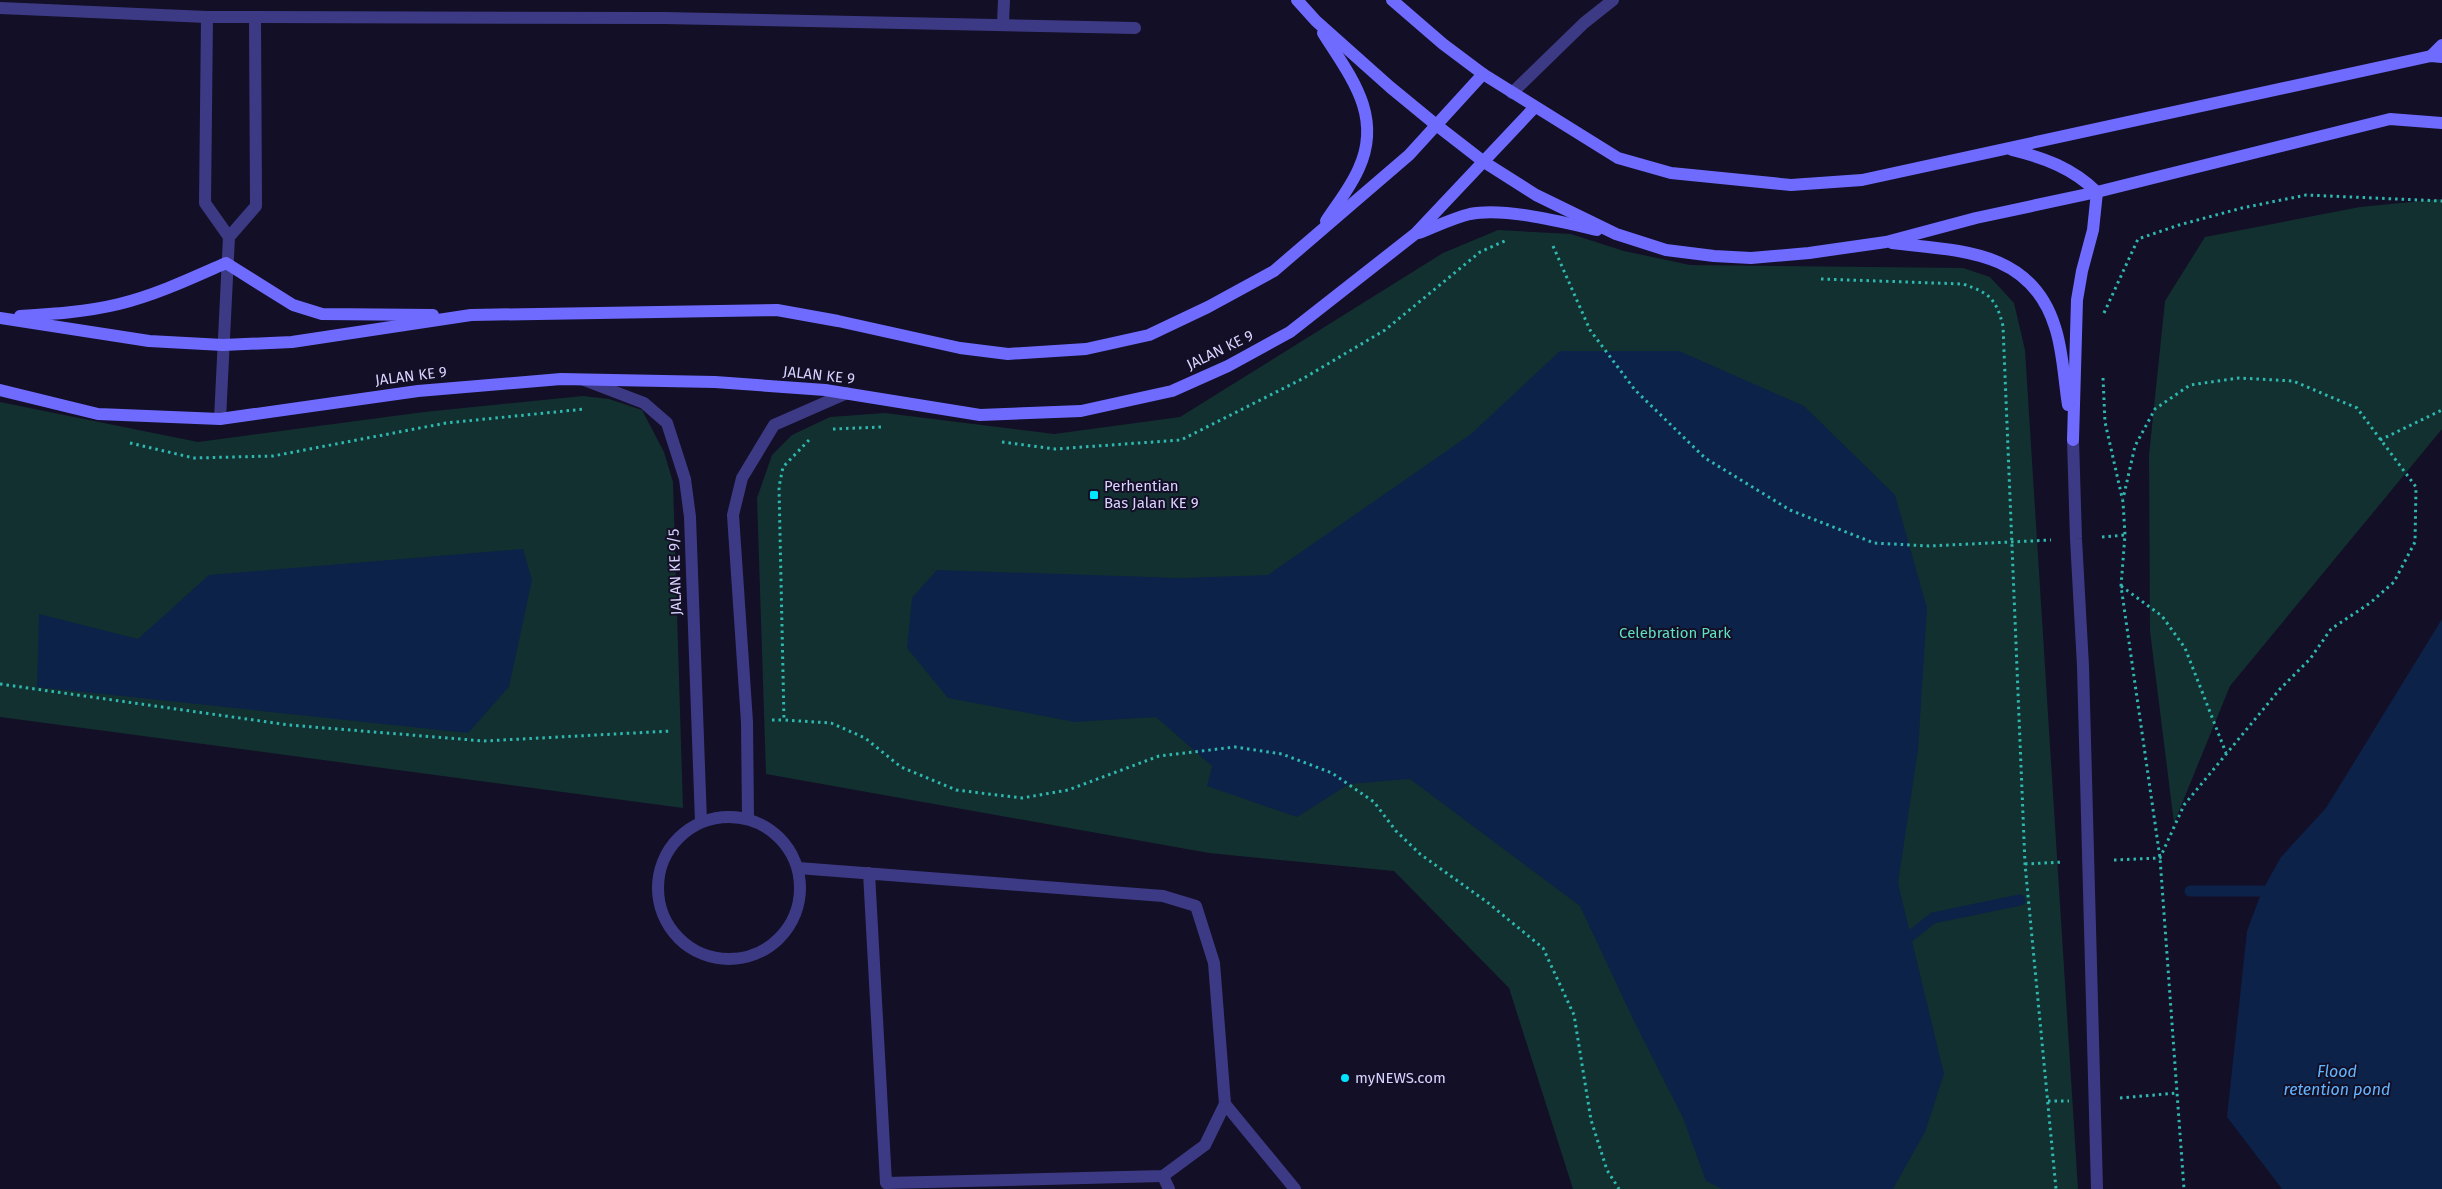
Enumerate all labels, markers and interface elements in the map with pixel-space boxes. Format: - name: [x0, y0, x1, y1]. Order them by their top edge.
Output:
- street label: JALAN KE 9: [1184, 326, 1256, 374]
- street label: JALAN KE 9: [782, 362, 856, 388]
- street label: JALAN KE 9: [374, 363, 448, 389]
- place label: Perhentian Bas Jalan KE 9: [1104, 477, 1199, 512]
- marker: Perhentian Bas Jalan KE 9: [1088, 489, 1100, 501]
- street label: JALAN KE 9/5: [664, 528, 686, 616]
- park label: Celebration Park: [1619, 624, 1731, 642]
- water label: Flood retention pond: [2284, 1062, 2390, 1099]
- place label: myNEWS.com: [1355, 1069, 1446, 1087]
- marker: myNEWS.com: [1339, 1072, 1351, 1084]

